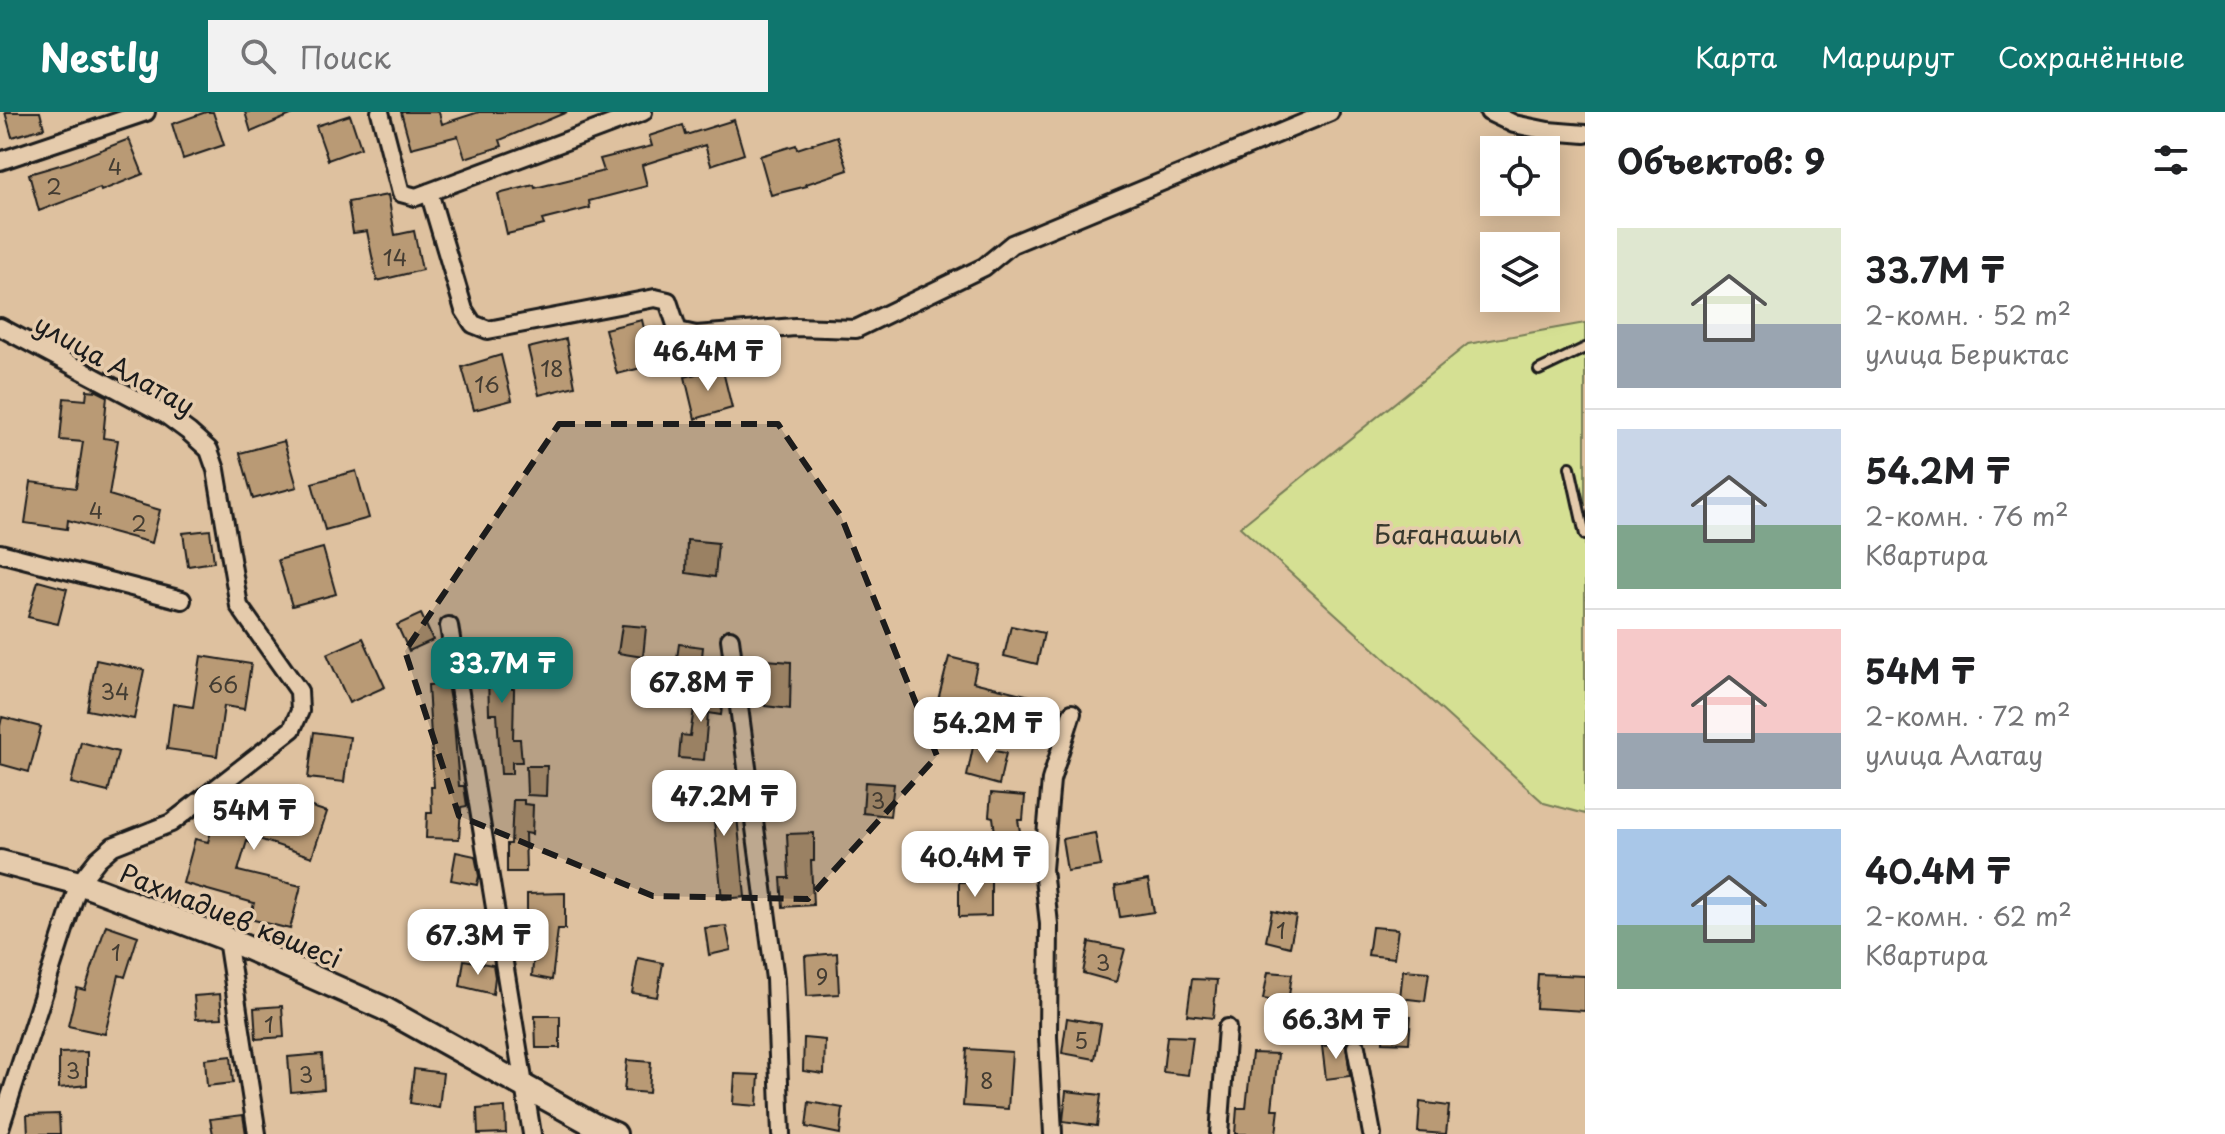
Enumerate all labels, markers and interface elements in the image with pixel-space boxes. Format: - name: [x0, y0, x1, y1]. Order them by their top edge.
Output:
- search box: [208, 20, 768, 92]
- text: Nestly: [40, 28, 160, 85]
- icon: search: [236, 34, 280, 78]
- text: Поиск: [300, 34, 391, 79]
- text: Карта: [1695, 35, 1777, 78]
- text: Маршрут: [1821, 35, 1954, 78]
- text: Сохранённые: [1998, 35, 2185, 78]
- text: Объектов: 9: [1617, 134, 1825, 186]
- map controls: [1480, 136, 1560, 312]
- button: locate: [1480, 136, 1560, 216]
- icon: filters: [2149, 138, 2193, 182]
- house number: 4: [108, 149, 122, 182]
- house number: 2: [46, 169, 62, 202]
- button: layers: [1480, 232, 1560, 312]
- house number: 14: [383, 240, 407, 273]
- text: 33.7M ₸: [1865, 243, 2004, 295]
- icon: home: [1681, 260, 1777, 356]
- text: 2-комн. · 52 m²: [1865, 295, 2071, 334]
- street label: улица Алатау: [28, 304, 202, 424]
- pin: 46.4M ₸: [634, 325, 782, 393]
- text: 46.4M ₸: [653, 331, 763, 370]
- text: улица Бериктас: [1865, 334, 2069, 373]
- house number: 18: [540, 351, 564, 384]
- house number: 16: [474, 367, 500, 400]
- text: 54.2M ₸: [1865, 444, 2009, 496]
- icon: home: [1681, 461, 1777, 557]
- house number: 4: [89, 493, 103, 526]
- text: 2-комн. · 76 m²: [1865, 496, 2069, 535]
- house number: 2: [131, 506, 147, 539]
- park label: Бағанашыл: [1374, 514, 1522, 553]
- text: Квартира: [1865, 535, 1988, 574]
- pin: 33.7M ₸: [428, 637, 576, 705]
- text: 33.7M ₸: [449, 643, 555, 682]
- text: 54M ₸: [1865, 644, 1974, 696]
- pin: 67.8M ₸: [627, 656, 775, 724]
- icon: home: [1681, 661, 1777, 757]
- text: 67.8M ₸: [649, 662, 753, 701]
- house number: 66: [208, 667, 238, 700]
- house number: 34: [100, 674, 130, 707]
- text: 2-комн. · 72 m²: [1865, 696, 2071, 735]
- pin: 54.2M ₸: [913, 697, 1061, 765]
- text: 54.2M ₸: [932, 703, 1042, 742]
- text: улица Алатау: [1865, 735, 2043, 774]
- pin: 47.2M ₸: [650, 770, 798, 838]
- text: 47.2M ₸: [670, 776, 778, 815]
- house number: 3: [871, 783, 885, 816]
- pin: 54M ₸: [198, 784, 310, 852]
- text: 54M ₸: [212, 790, 296, 829]
- pin: 40.4M ₸: [901, 831, 1049, 899]
- text: 40.4M ₸: [920, 837, 1030, 876]
- text: 40.4M ₸: [1865, 844, 2010, 896]
- street label: Рахмадиев көшесі: [114, 853, 348, 977]
- icon: home: [1681, 861, 1777, 957]
- text: 2-комн. · 62 m²: [1865, 896, 2072, 935]
- pin: 67.3M ₸: [404, 909, 552, 977]
- house number: 1: [1276, 913, 1286, 946]
- text: 67.3M ₸: [426, 915, 530, 954]
- house number: 1: [111, 935, 121, 968]
- text: Квартира: [1865, 935, 1988, 974]
- house number: 3: [1096, 945, 1110, 978]
- house number: 9: [816, 959, 828, 992]
- pin: 66.3M ₸: [1262, 993, 1410, 1061]
- text: 66.3M ₸: [1282, 999, 1390, 1038]
- house number: 1: [264, 1007, 274, 1040]
- house number: 5: [1074, 1023, 1088, 1056]
- house number: 3: [66, 1053, 80, 1086]
- house number: 3: [299, 1057, 313, 1090]
- house number: 8: [980, 1063, 994, 1096]

